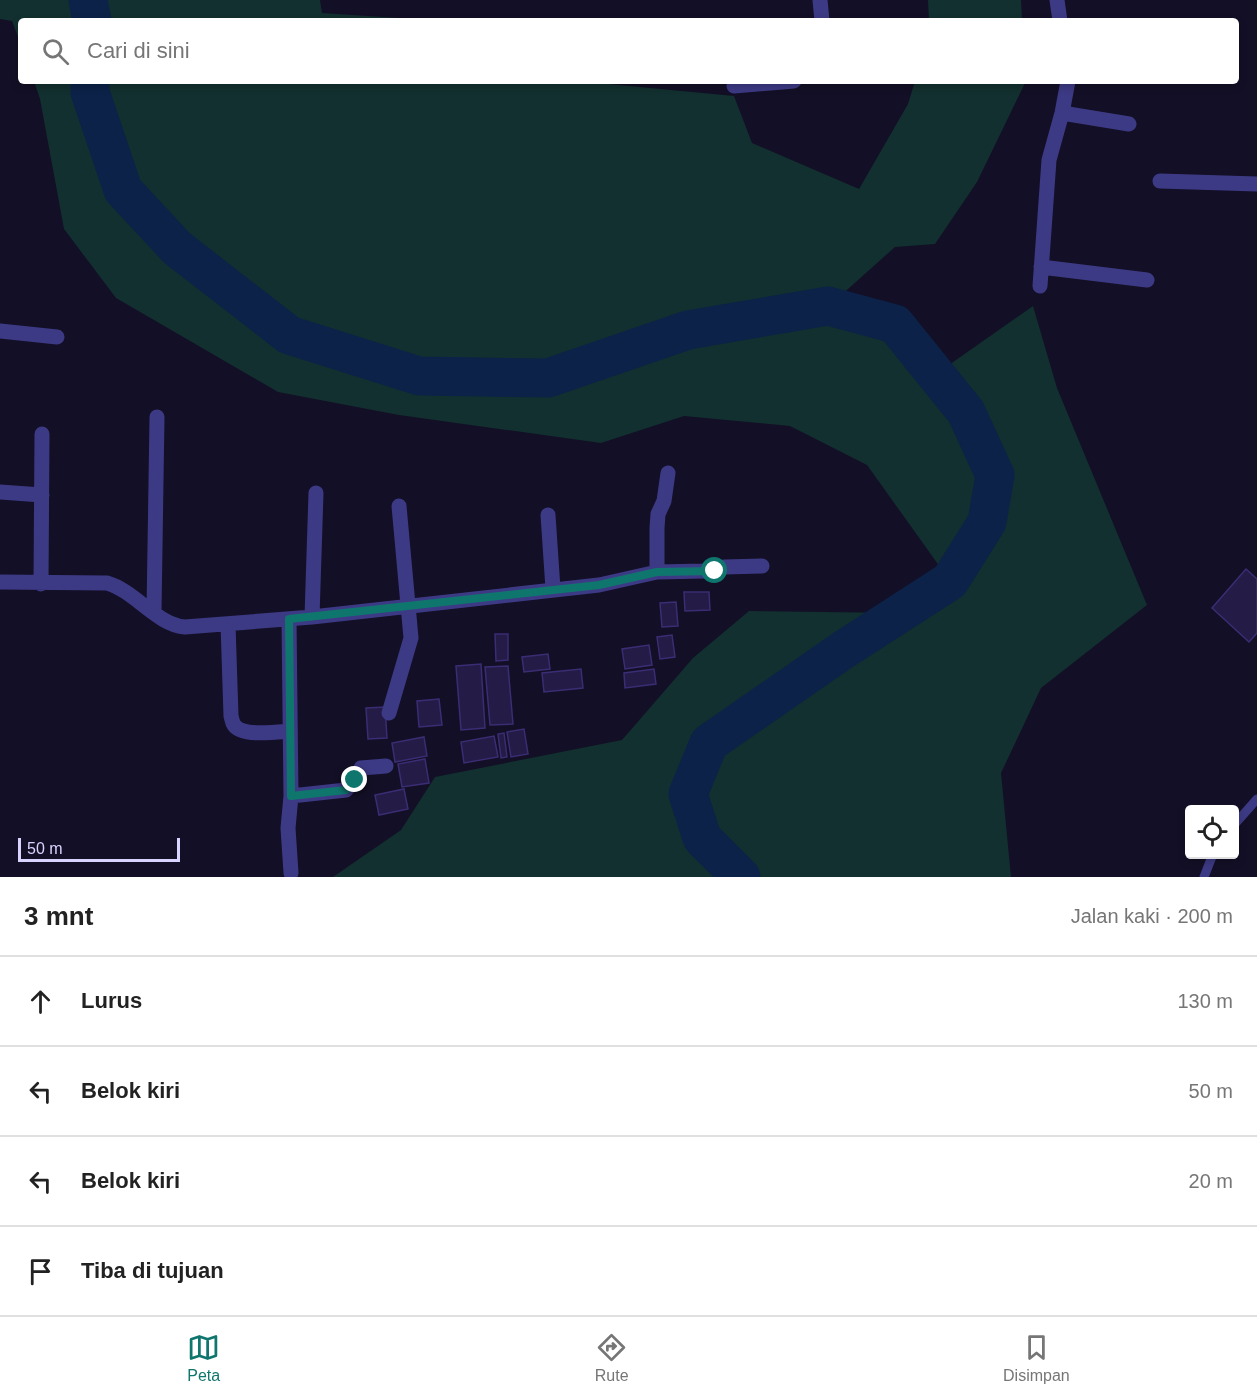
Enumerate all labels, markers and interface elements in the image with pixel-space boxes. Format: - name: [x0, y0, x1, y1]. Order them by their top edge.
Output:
- search box: [18, 18, 1239, 84]
- icon: search: [39, 35, 72, 68]
- text: Cari di sini: [87, 38, 190, 63]
- route start: [701, 557, 727, 583]
- route end: [341, 766, 367, 792]
- map controls: [1185, 805, 1239, 859]
- button: locate: [1185, 805, 1239, 859]
- scale bar: [18, 835, 180, 862]
- text: 50 m: [27, 840, 63, 857]
- text: 3 mnt: [24, 901, 93, 931]
- text: Jalan kaki · 200 m: [1071, 905, 1233, 927]
- icon: ahead: [24, 985, 57, 1018]
- text: Lurus: [81, 988, 142, 1013]
- text: 130 m: [1177, 990, 1233, 1012]
- icon: left: [24, 1075, 57, 1108]
- text: Belok kiri: [81, 1078, 180, 1103]
- text: 50 m: [1189, 1080, 1233, 1102]
- icon: left: [24, 1165, 57, 1198]
- text: Belok kiri: [81, 1168, 180, 1193]
- text: 20 m: [1189, 1170, 1233, 1192]
- icon: arrive: [24, 1255, 57, 1288]
- text: Tiba di tujuan: [81, 1258, 224, 1283]
- tab: Peta: [187, 1331, 220, 1385]
- tab: Rute: [595, 1331, 629, 1385]
- tab: Disimpan: [1003, 1331, 1070, 1385]

